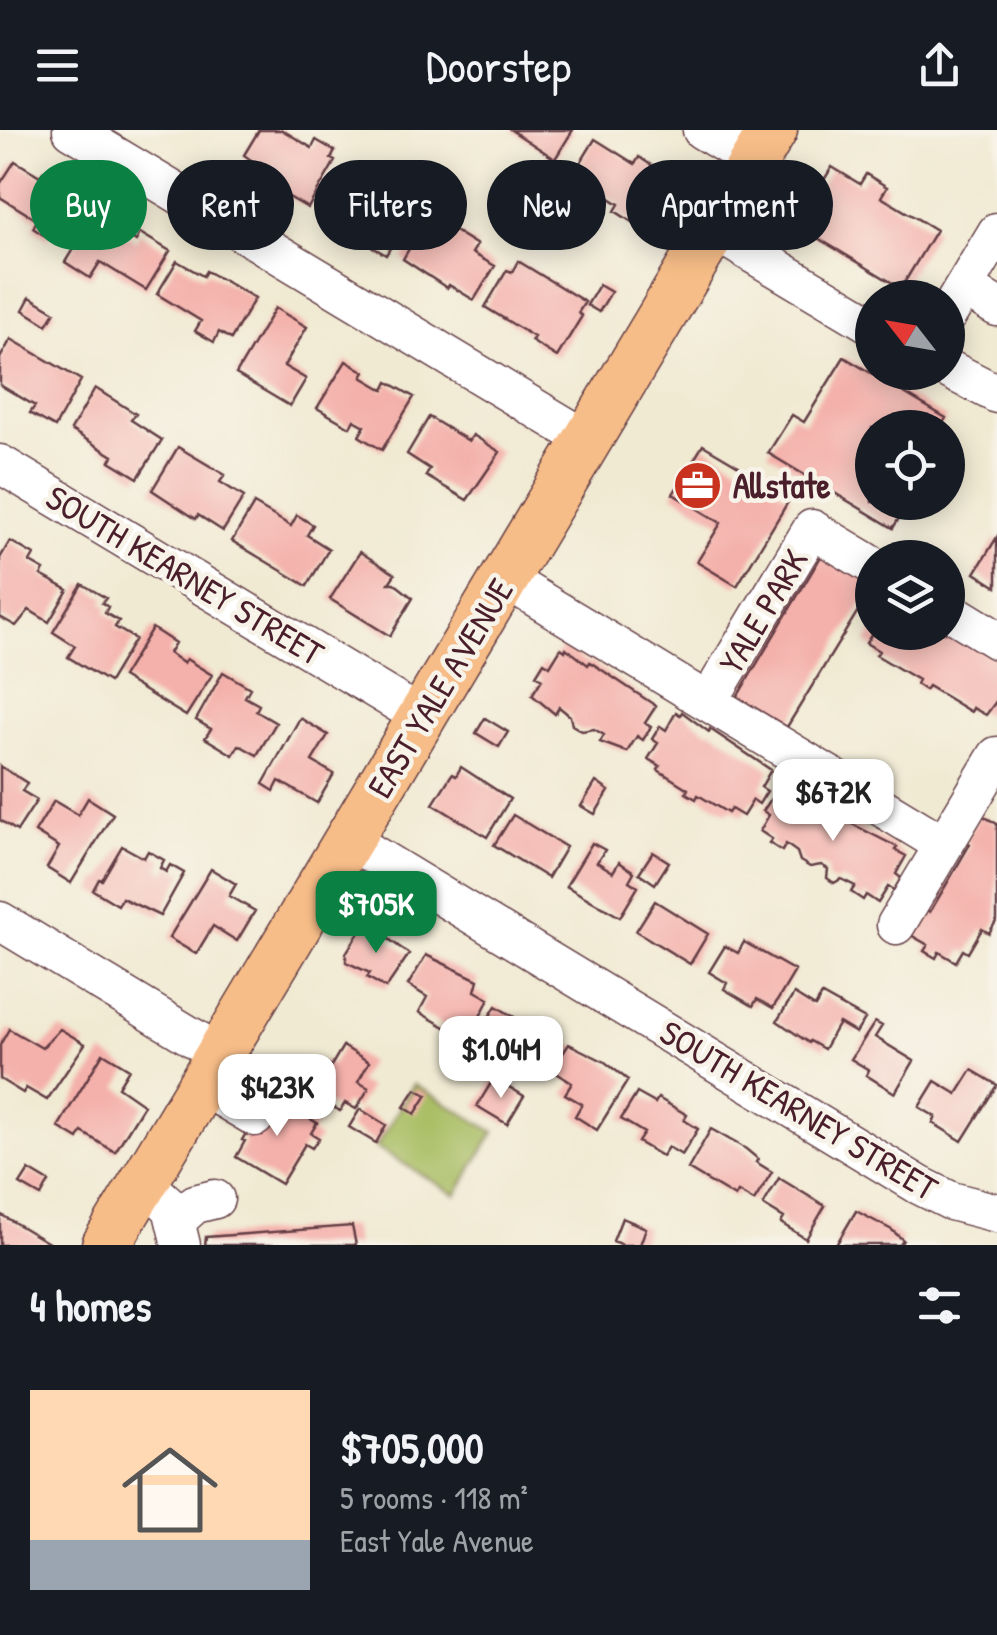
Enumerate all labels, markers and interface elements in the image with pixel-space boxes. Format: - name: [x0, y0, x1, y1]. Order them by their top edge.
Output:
- text: Doorstep: [426, 35, 571, 96]
- icon: menu: [30, 38, 85, 93]
- icon: share: [912, 38, 967, 93]
- chip: Buy: [30, 160, 147, 250]
- chip: Rent: [167, 160, 294, 250]
- chip: Filters: [314, 160, 467, 250]
- chip: New: [487, 160, 606, 250]
- chip: Apartment: [626, 160, 833, 250]
- north arrow: [855, 280, 965, 390]
- map controls: [855, 280, 965, 650]
- button: locate: [855, 410, 965, 520]
- office icon: Allstate: [672, 459, 724, 511]
- place label: Allstate: [733, 462, 830, 509]
- street label: SOUTH KEARNEY STREET: [38, 474, 333, 677]
- street label: YALE PARK: [708, 540, 818, 682]
- button: layers: [855, 540, 965, 650]
- street label: EAST YALE AVENUE: [356, 570, 524, 806]
- pin: $672K: [763, 759, 903, 844]
- text: $672K: [795, 770, 871, 813]
- pin: $705K: [306, 871, 446, 956]
- text: $705K: [338, 882, 414, 925]
- street label: SOUTH KEARNEY STREET: [652, 1009, 947, 1212]
- pin: $1.04M: [420, 1016, 582, 1101]
- text: $1.04M: [461, 1027, 541, 1070]
- pin: $423K: [207, 1054, 347, 1139]
- text: $423K: [240, 1065, 314, 1108]
- text: 4 homes: [30, 1277, 151, 1334]
- icon: filters: [912, 1278, 967, 1333]
- text: $705,000: [340, 1419, 484, 1476]
- icon: home: [110, 1430, 230, 1550]
- text: 5 rooms · 118 m²: [340, 1476, 528, 1519]
- text: East Yale Avenue: [340, 1519, 534, 1562]

